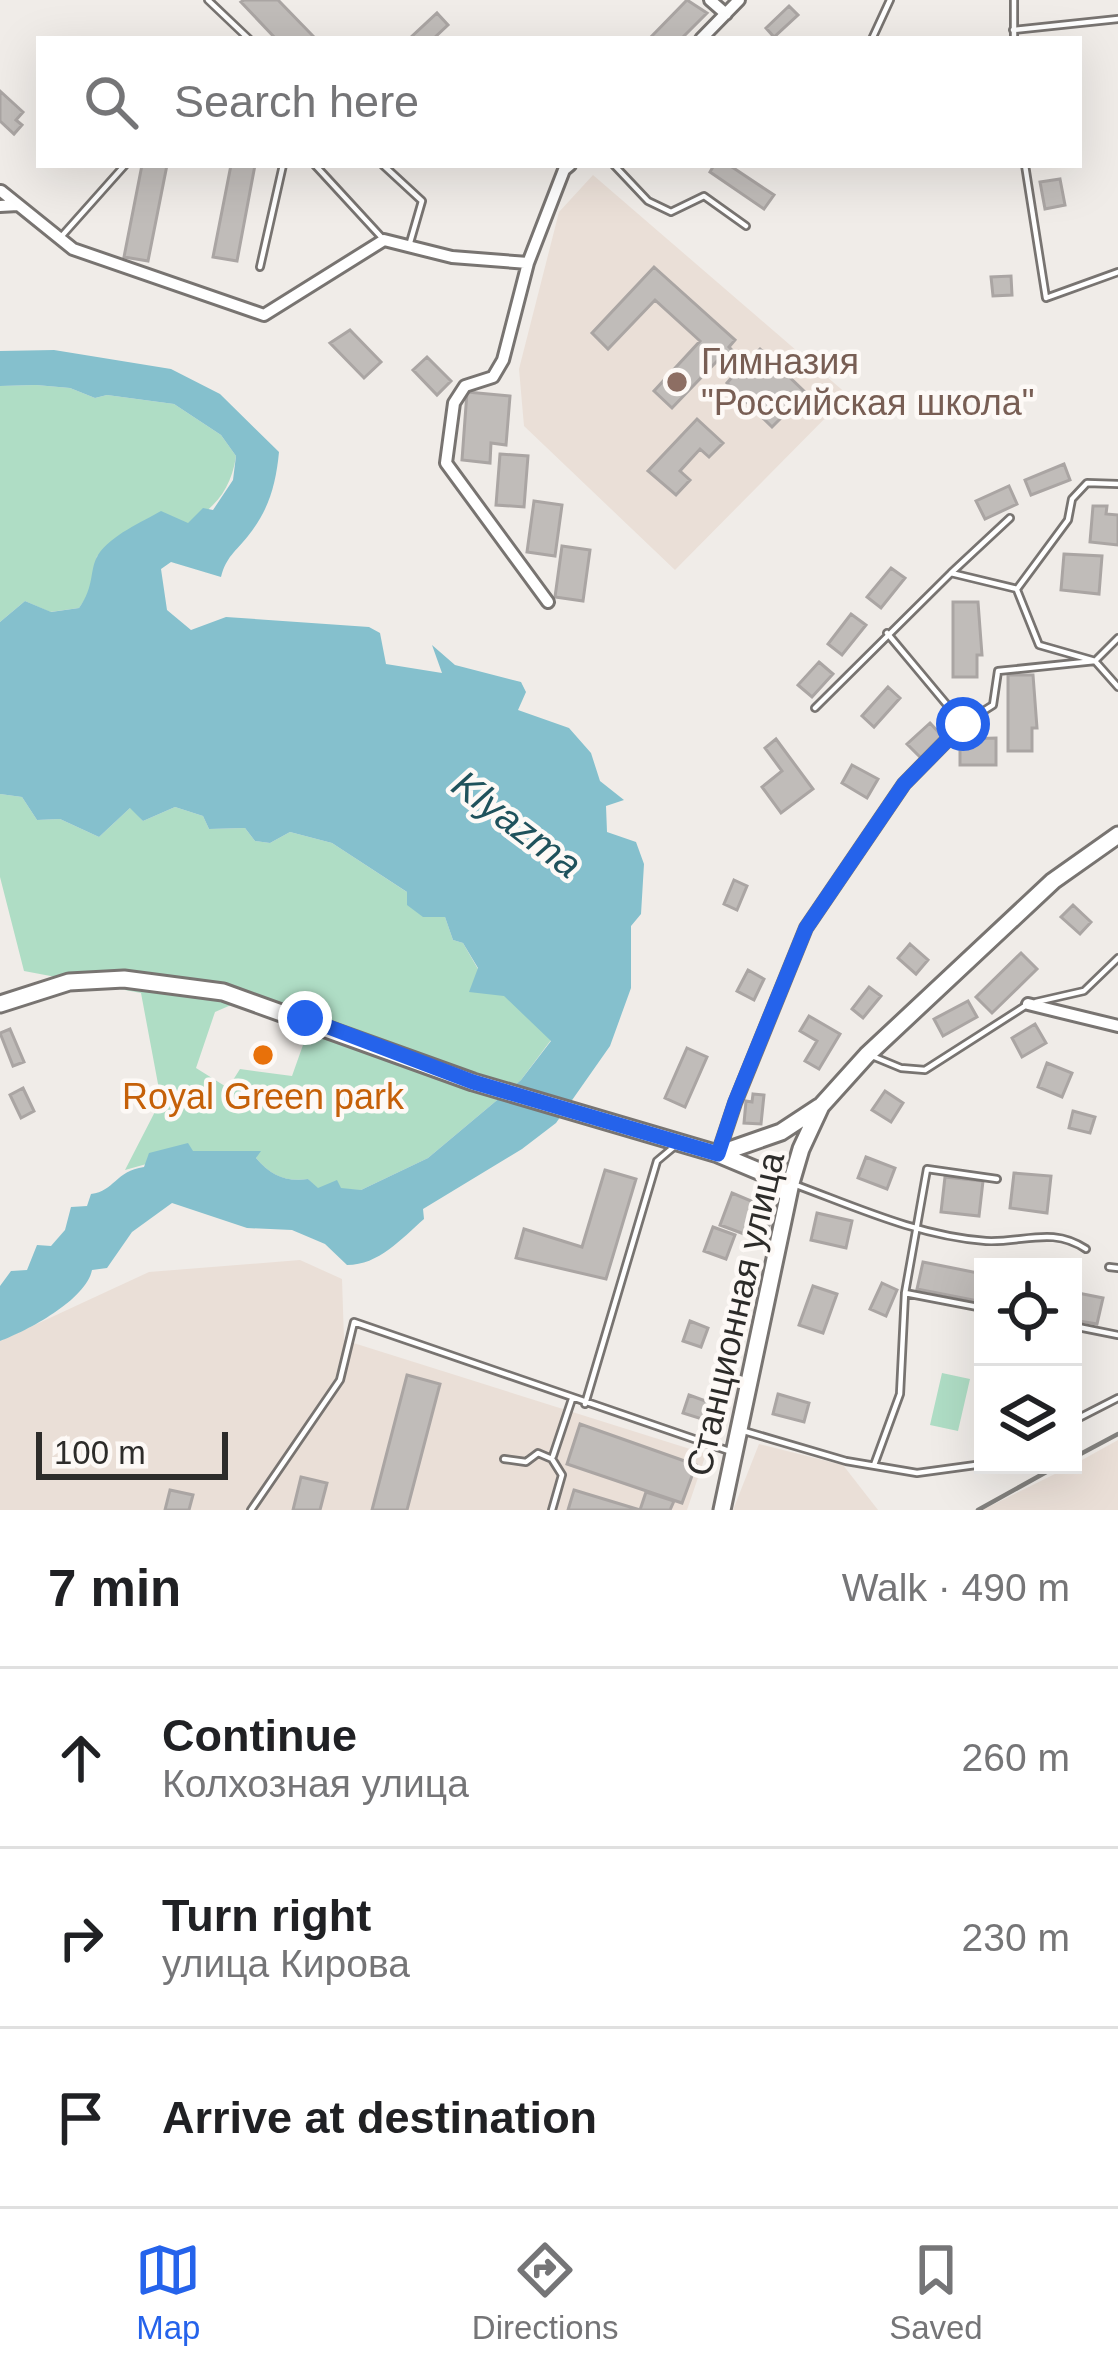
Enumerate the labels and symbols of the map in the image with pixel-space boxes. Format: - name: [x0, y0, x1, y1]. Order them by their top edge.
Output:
- place label: Гимназия "Российская школа": [701, 341, 1035, 423]
- marker: Гимназия "Российская школа": [664, 369, 690, 395]
- route start: [936, 697, 990, 751]
- water label: Klyazma: [444, 762, 590, 886]
- route end: [278, 991, 332, 1045]
- marker: Royal Green park: [250, 1042, 276, 1068]
- place label: Royal Green park: [122, 1076, 405, 1117]
- street label: Станционная улица: [678, 1147, 792, 1480]
- scale bar: [36, 1426, 228, 1479]

